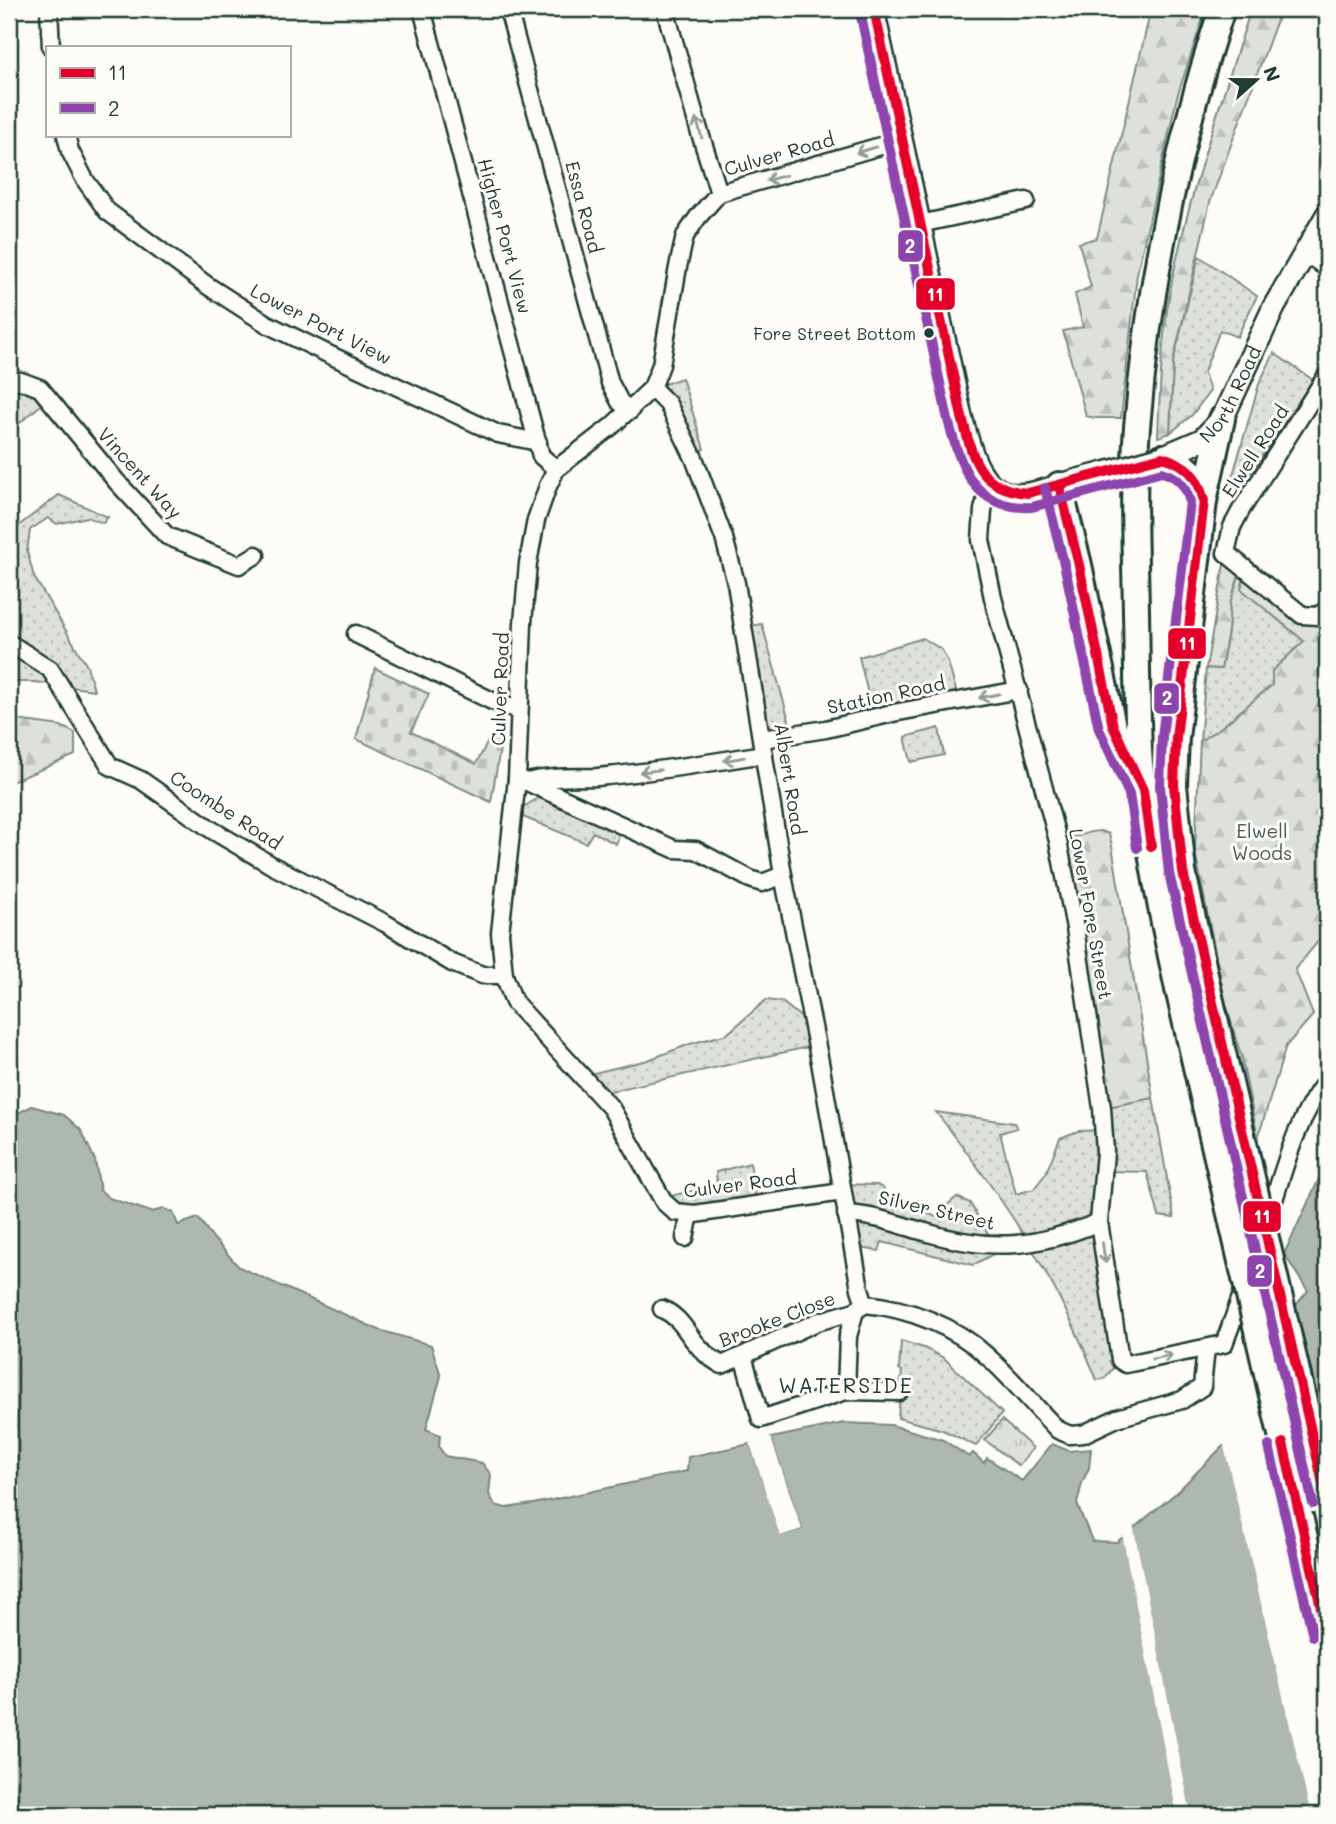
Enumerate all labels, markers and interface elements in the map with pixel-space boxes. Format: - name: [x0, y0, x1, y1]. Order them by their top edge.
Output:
- legend: [46, 46, 290, 136]
- north arrow: [1220, 46, 1290, 116]
- text: 11: [108, 58, 127, 85]
- text: N: [1258, 63, 1287, 85]
- text: 2: [108, 94, 120, 121]
- one-way arrow: [691, 117, 704, 139]
- street label: Culver Road: [721, 126, 837, 181]
- one-way arrow: [856, 145, 878, 158]
- street label: Higher Port View: [473, 155, 538, 316]
- street label: Essa Road: [560, 158, 609, 256]
- one-way arrow: [765, 172, 787, 185]
- line badge: 2: [897, 229, 924, 263]
- text: 2: [905, 233, 915, 258]
- street label: Lower Port View: [247, 277, 396, 370]
- line badge: 11: [915, 277, 956, 311]
- text: 11: [927, 281, 943, 306]
- place label: Fore Street Bottom: [753, 322, 916, 344]
- marker: Fore Street Bottom: [922, 326, 936, 340]
- street label: North Road: [1193, 342, 1266, 448]
- street label: Elwell Road: [1215, 400, 1294, 502]
- street label: Vincent Way: [93, 422, 188, 524]
- line badge: 11: [1167, 627, 1207, 660]
- text: 11: [1179, 630, 1195, 655]
- street label: Culver Road: [485, 632, 514, 746]
- street label: Station Road: [824, 670, 947, 719]
- line badge: 2: [1153, 682, 1180, 715]
- text: 2: [1162, 685, 1172, 710]
- one-way arrow: [978, 689, 1001, 703]
- street label: Albert Road: [769, 721, 812, 837]
- one-way arrow: [723, 753, 746, 766]
- street label: Coombe Road: [166, 764, 287, 855]
- one-way arrow: [639, 765, 662, 778]
- park label: Elwell Woods: [1232, 818, 1292, 865]
- street label: Lower Fore Street: [1064, 826, 1119, 1001]
- street label: Culver Road: [682, 1164, 798, 1203]
- street label: Silver Street: [876, 1184, 998, 1235]
- line badge: 11: [1242, 1200, 1282, 1233]
- text: 11: [1254, 1203, 1270, 1228]
- one-way arrow: [1098, 1241, 1111, 1264]
- line badge: 2: [1246, 1254, 1273, 1288]
- text: 2: [1255, 1258, 1265, 1283]
- street label: Brooke Close: [715, 1285, 838, 1352]
- one-way arrow: [1150, 1349, 1173, 1363]
- district label: WATERSIDE: [778, 1371, 914, 1398]

